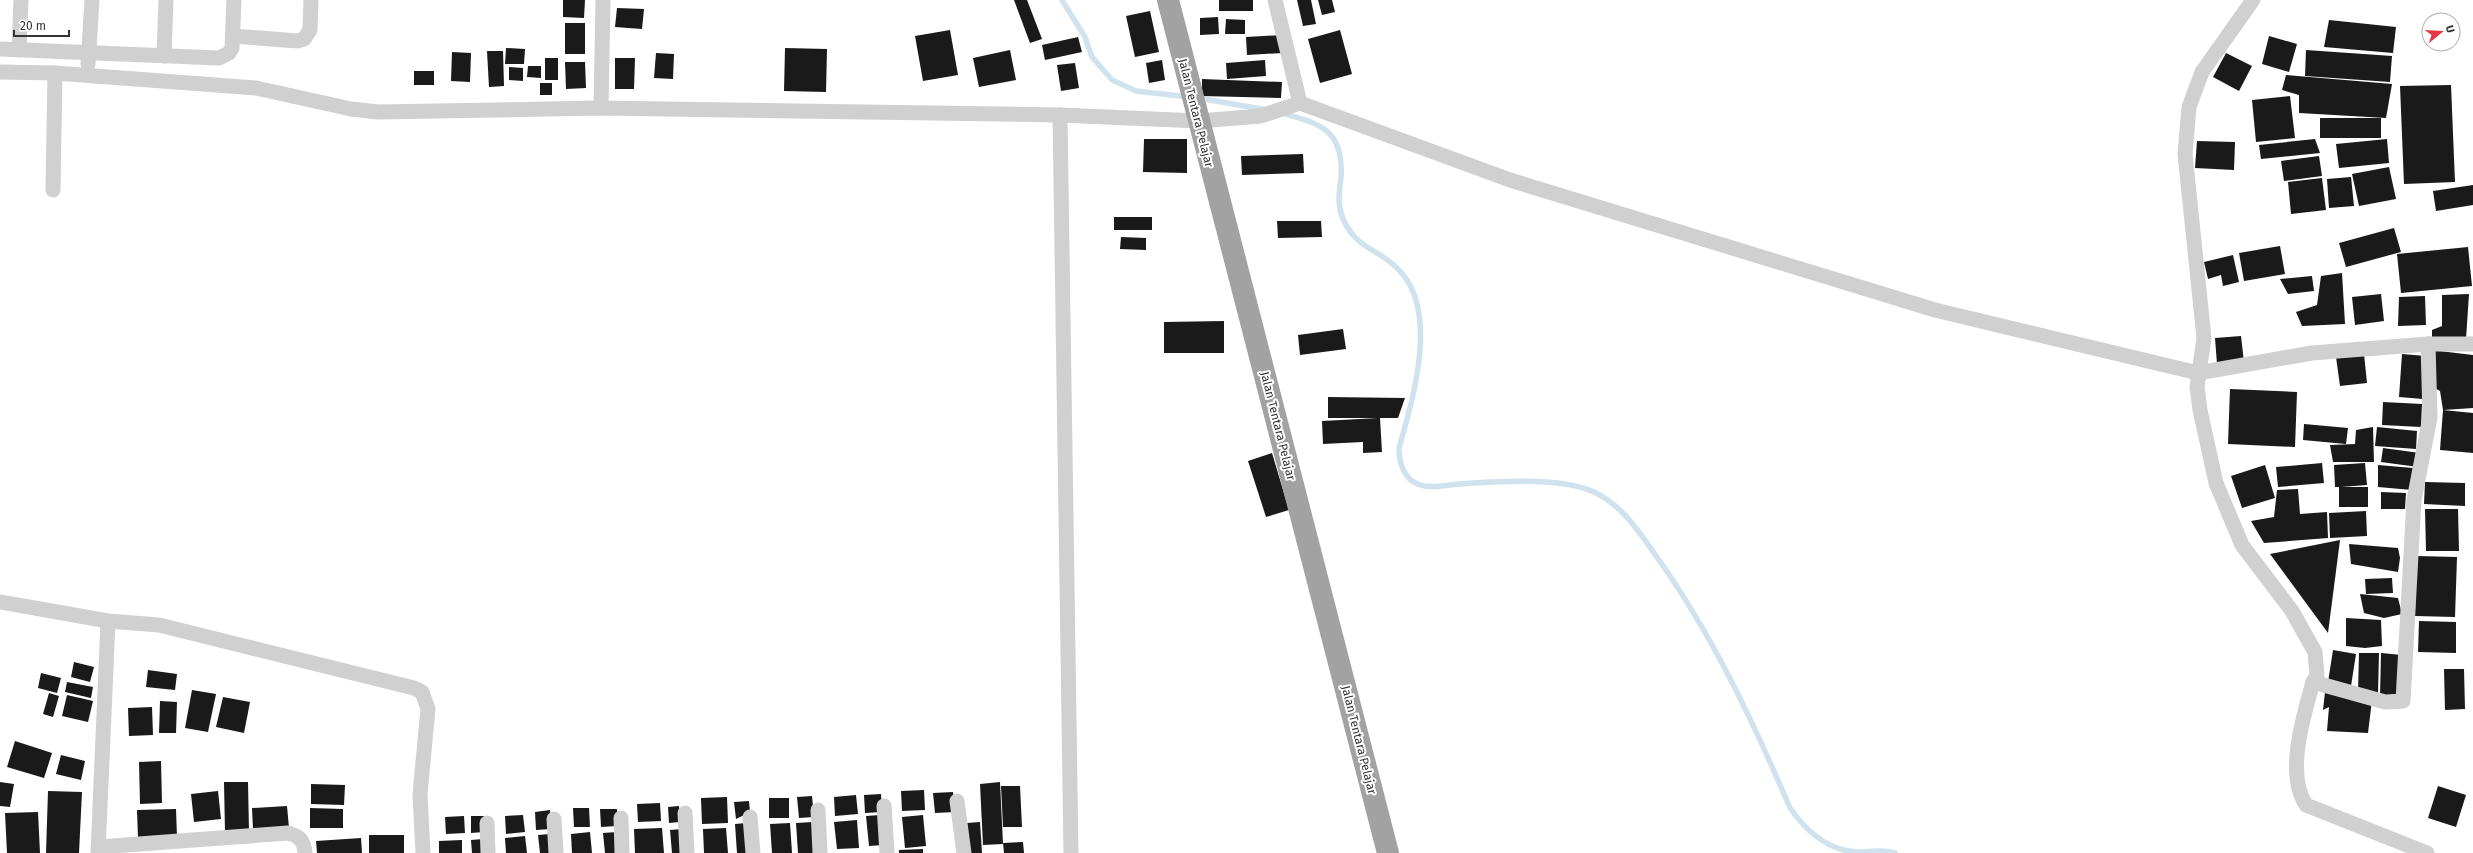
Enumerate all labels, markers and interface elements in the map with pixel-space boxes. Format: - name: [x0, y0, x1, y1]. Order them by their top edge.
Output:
- scale bar: [14, 12, 69, 38]
- north arrow: [2421, 12, 2461, 52]
- text: 20 m: [20, 19, 46, 33]
- text: U: [2443, 24, 2457, 34]
- street label: Jalan Tentara Pelajar: [1176, 57, 1216, 169]
- street label: Jalan Tentara Pelajar: [1258, 370, 1298, 482]
- street label: Jalan Tentara Pelajar: [1339, 684, 1379, 796]

